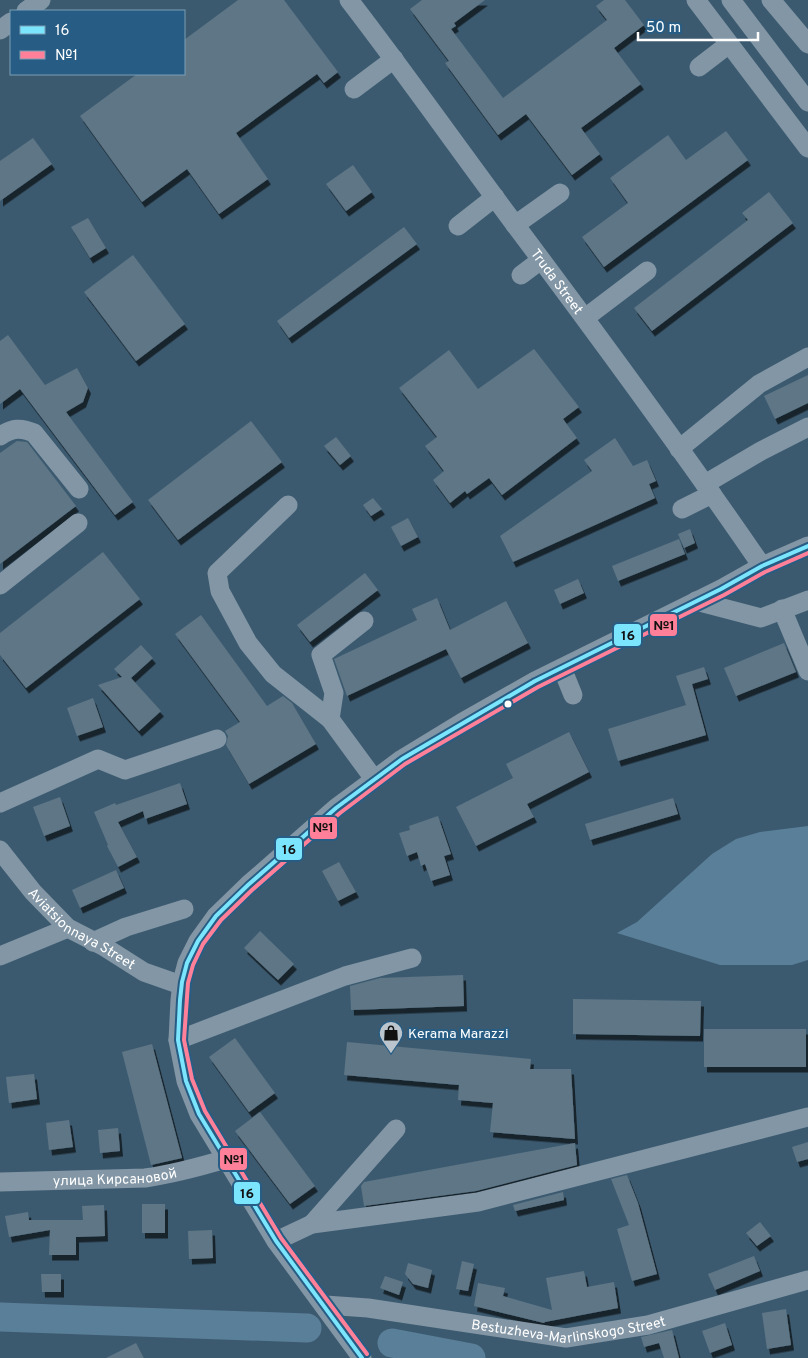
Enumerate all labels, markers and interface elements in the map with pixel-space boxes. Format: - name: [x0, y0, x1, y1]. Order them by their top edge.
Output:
- legend: [10, 10, 185, 75]
- scale bar: [638, 10, 758, 42]
- text: 50 m: [646, 19, 681, 38]
- text: 16: [55, 22, 70, 41]
- text: №1: [55, 47, 78, 66]
- street label: Truda Street: [526, 246, 586, 318]
- line badge: №1: [649, 613, 678, 637]
- text: №1: [653, 618, 675, 635]
- line badge: 16: [613, 623, 642, 647]
- text: 16: [621, 628, 635, 645]
- unlabelled marker: [503, 699, 513, 709]
- line badge: №1: [309, 816, 338, 840]
- text: №1: [312, 820, 334, 837]
- line badge: 16: [275, 837, 303, 861]
- text: 16: [282, 842, 296, 859]
- street label: Aviatsionnaya Street: [24, 885, 138, 974]
- shop icon: Kerama Marazzi: [378, 1020, 404, 1054]
- place label: Kerama Marazzi: [408, 1026, 508, 1043]
- line badge: №1: [219, 1147, 248, 1171]
- text: №1: [223, 1152, 245, 1169]
- street label: улица Кирсановой: [53, 1165, 179, 1191]
- line badge: 16: [233, 1181, 261, 1205]
- text: 16: [240, 1186, 254, 1203]
- street label: Bestuzheva-Marlinskogo Street: [470, 1313, 668, 1348]

